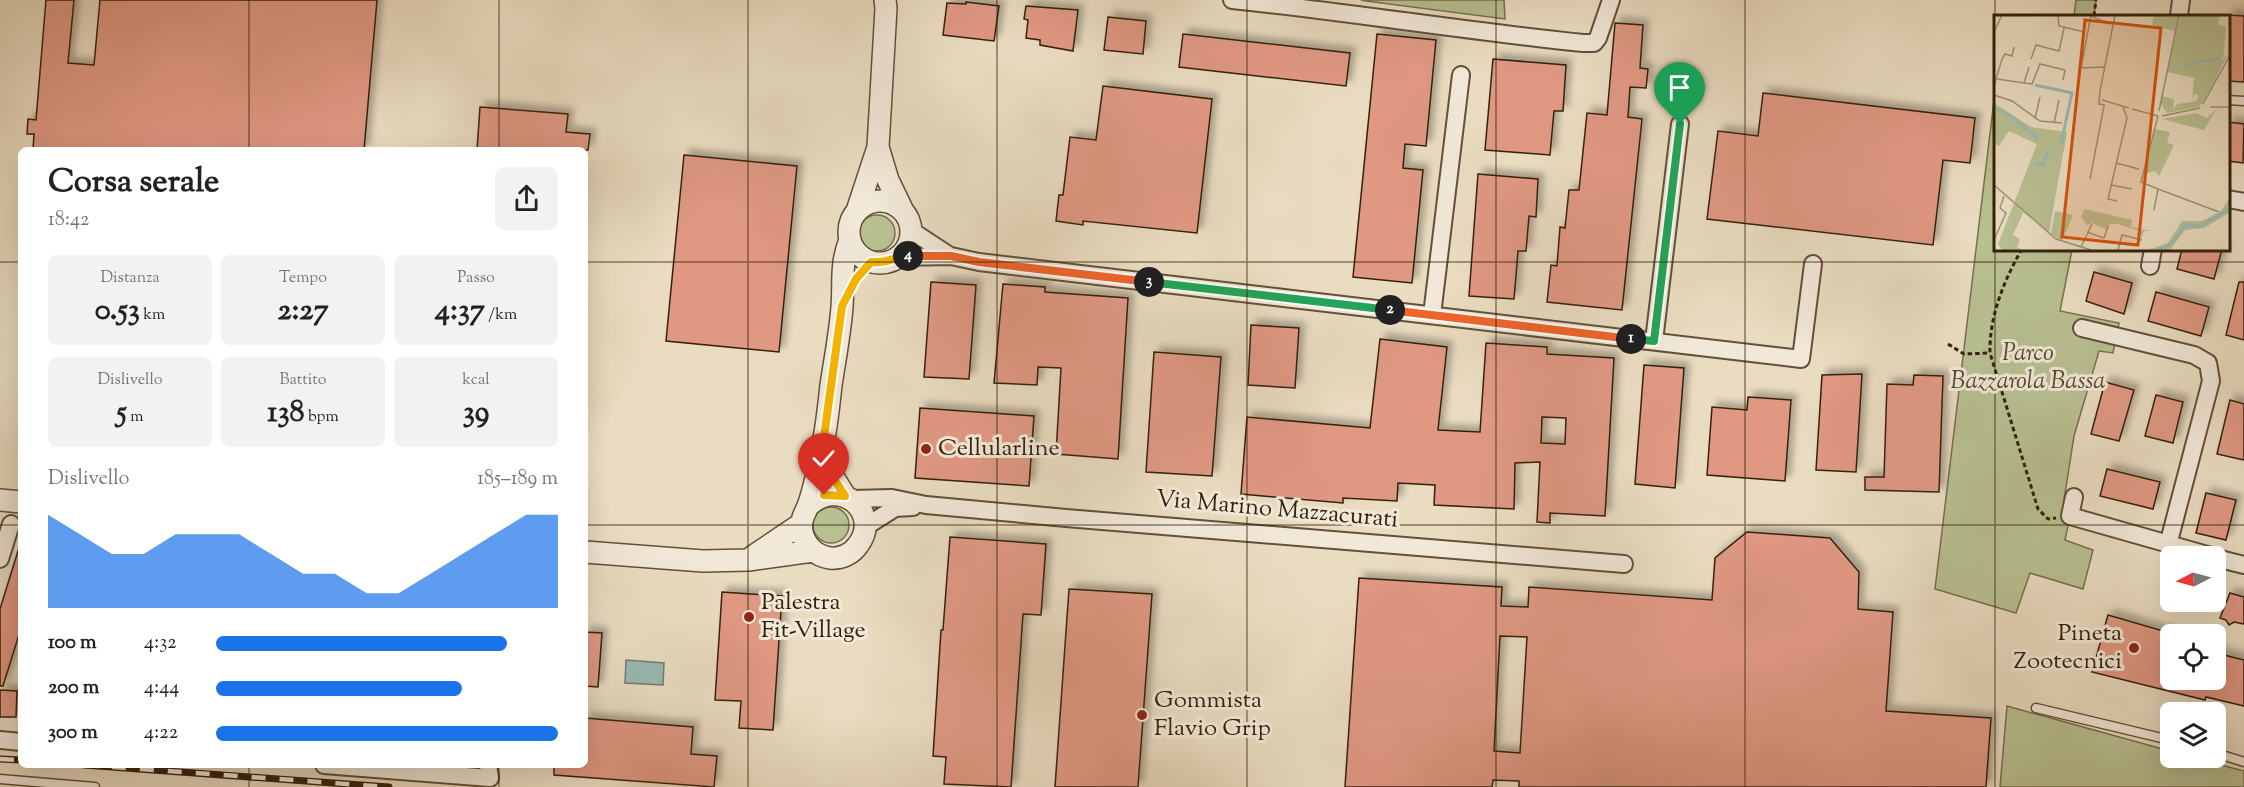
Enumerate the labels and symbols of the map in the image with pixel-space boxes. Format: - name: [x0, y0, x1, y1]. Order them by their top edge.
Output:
- inset map: [1994, 15, 2229, 250]
- pin: [1654, 62, 1705, 124]
- pin: 4: [893, 241, 923, 271]
- pin: 3: [1134, 267, 1164, 297]
- pin: 2: [1375, 295, 1405, 325]
- pin: 1: [1616, 324, 1646, 354]
- park label: Parco Bazzarola Bassa: [1951, 337, 2106, 399]
- place label: Cellularline: [938, 432, 1060, 466]
- pin: [798, 433, 849, 495]
- marker: Cellularline: [919, 442, 933, 456]
- street label: Via Marino Mazzacurati: [1154, 482, 1400, 538]
- north arrow: [2160, 546, 2226, 612]
- place label: Palestra Fit-Village: [761, 586, 866, 648]
- marker: Palestra Fit-Village: [742, 610, 756, 624]
- place label: Pineta Zootecnici: [2014, 617, 2122, 679]
- marker: Pineta Zootecnici: [2127, 641, 2141, 655]
- place label: Gommista Flavio Grip: [1154, 684, 1271, 746]
- marker: Gommista Flavio Grip: [1135, 708, 1149, 722]

